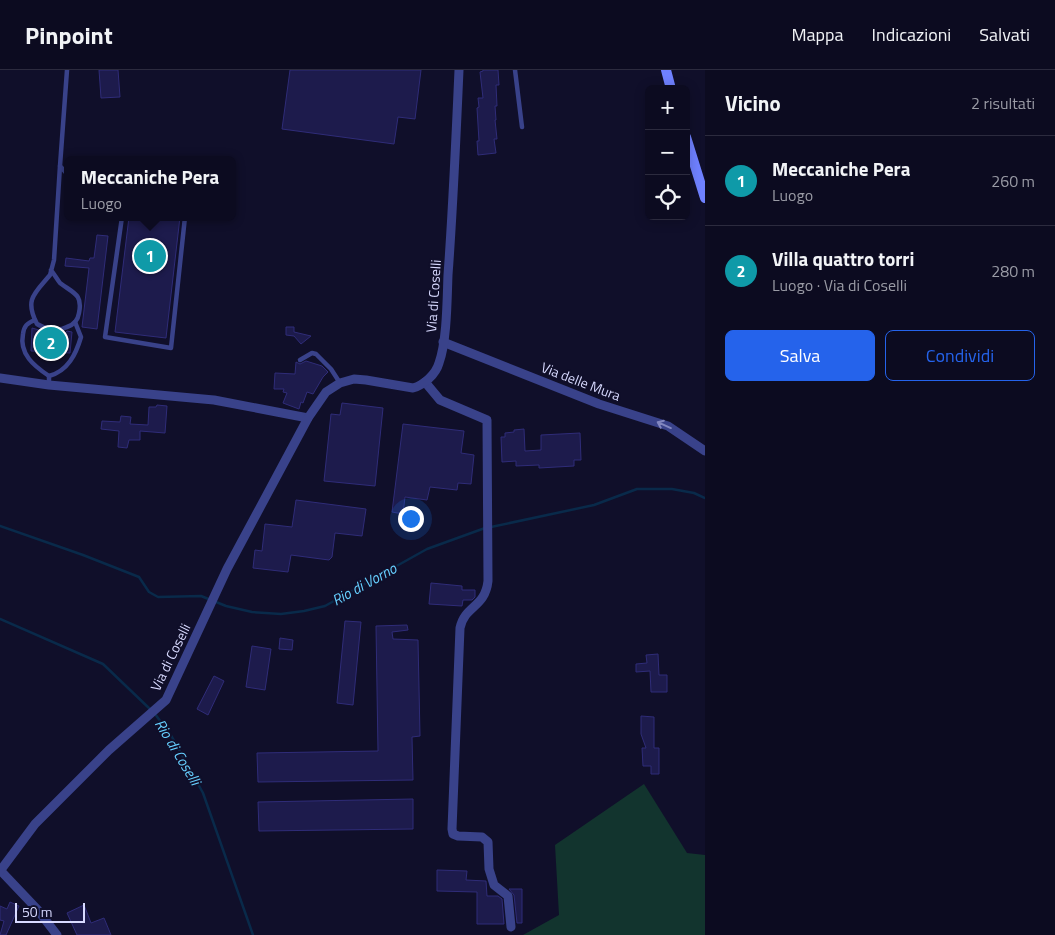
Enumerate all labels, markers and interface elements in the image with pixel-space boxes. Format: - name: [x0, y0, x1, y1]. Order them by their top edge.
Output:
- text: Pinpoint: [25, 17, 113, 53]
- text: Mappa: [791, 21, 844, 48]
- text: Indicazioni: [872, 21, 951, 48]
- text: Salvati: [979, 21, 1030, 48]
- map controls: [645, 85, 690, 220]
- button: +: [645, 85, 690, 130]
- text: Vicino: [725, 87, 781, 119]
- text: 2 risultati: [971, 91, 1035, 115]
- button: −: [645, 130, 690, 175]
- text: Meccaniche Pera: [772, 154, 910, 183]
- popup: [64, 156, 236, 221]
- text: Meccaniche Pera: [81, 162, 219, 191]
- text: 1: [737, 169, 745, 193]
- text: 260 m: [991, 169, 1035, 193]
- button: locate: [645, 175, 690, 220]
- text: Luogo: [772, 183, 813, 207]
- text: Luogo: [81, 191, 122, 215]
- pin: 1: [134, 237, 166, 275]
- text: Villa quattro torri: [772, 244, 914, 273]
- street label: Via di Coselli: [420, 259, 446, 333]
- text: 2: [737, 259, 745, 283]
- text: 280 m: [991, 259, 1035, 283]
- text: Luogo · Via di Coselli: [772, 273, 907, 297]
- pin: 2: [35, 324, 67, 362]
- button: Salva: [725, 330, 875, 381]
- button: Condividi: [885, 330, 1035, 381]
- street label: Via delle Mura: [538, 356, 624, 406]
- one-way arrow: [657, 420, 672, 430]
- your location: [398, 506, 424, 532]
- water label: Rio di Vorno: [327, 556, 401, 611]
- street label: Via di Coselli: [145, 620, 195, 694]
- water label: Rio di Coselli: [149, 714, 208, 791]
- scale bar: [15, 900, 85, 923]
- text: 50 m: [22, 901, 52, 922]

